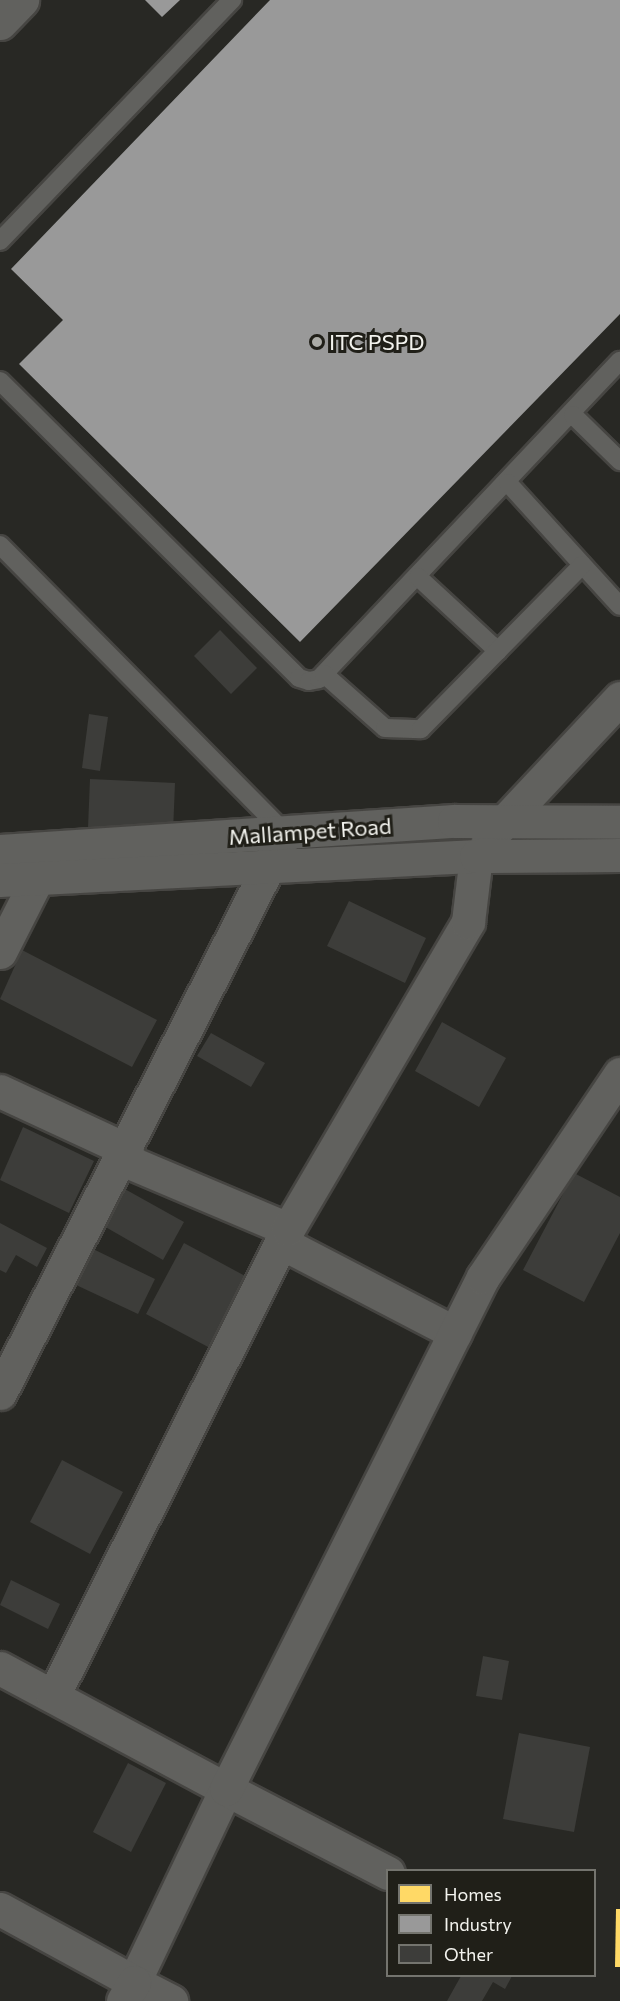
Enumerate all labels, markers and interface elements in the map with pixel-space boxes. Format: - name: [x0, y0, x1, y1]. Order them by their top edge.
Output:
- place label: ITC PSPD: [329, 329, 425, 355]
- marker: ITC PSPD: [310, 335, 324, 349]
- street label: Mallampet Road: [228, 812, 392, 850]
- legend: [386, 1869, 596, 1977]
- text: Homes: [444, 1883, 502, 1905]
- text: Industry: [444, 1913, 512, 1935]
- text: Other: [444, 1943, 493, 1965]

